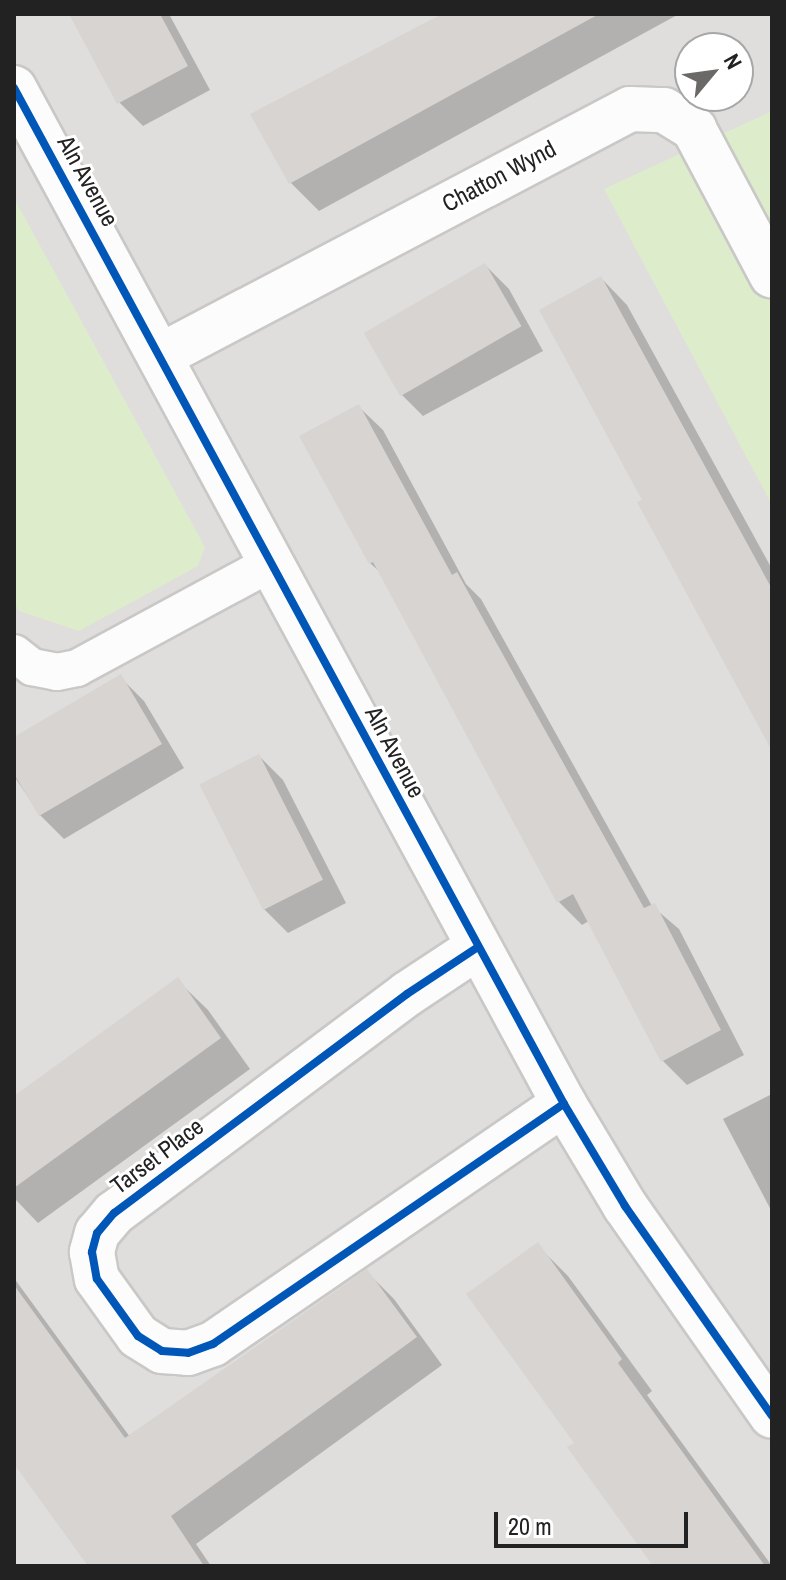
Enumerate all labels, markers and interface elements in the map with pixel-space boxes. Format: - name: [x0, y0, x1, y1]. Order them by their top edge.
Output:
- north arrow: [674, 32, 754, 112]
- text: N: [717, 48, 750, 74]
- street label: Aln Avenue: [51, 130, 125, 232]
- street label: Chatton Wynd: [437, 134, 561, 218]
- street label: Aln Avenue: [359, 701, 431, 803]
- street label: Tarset Place: [105, 1112, 209, 1200]
- scale bar: [498, 1496, 692, 1546]
- text: 20 m: [508, 1510, 552, 1542]

